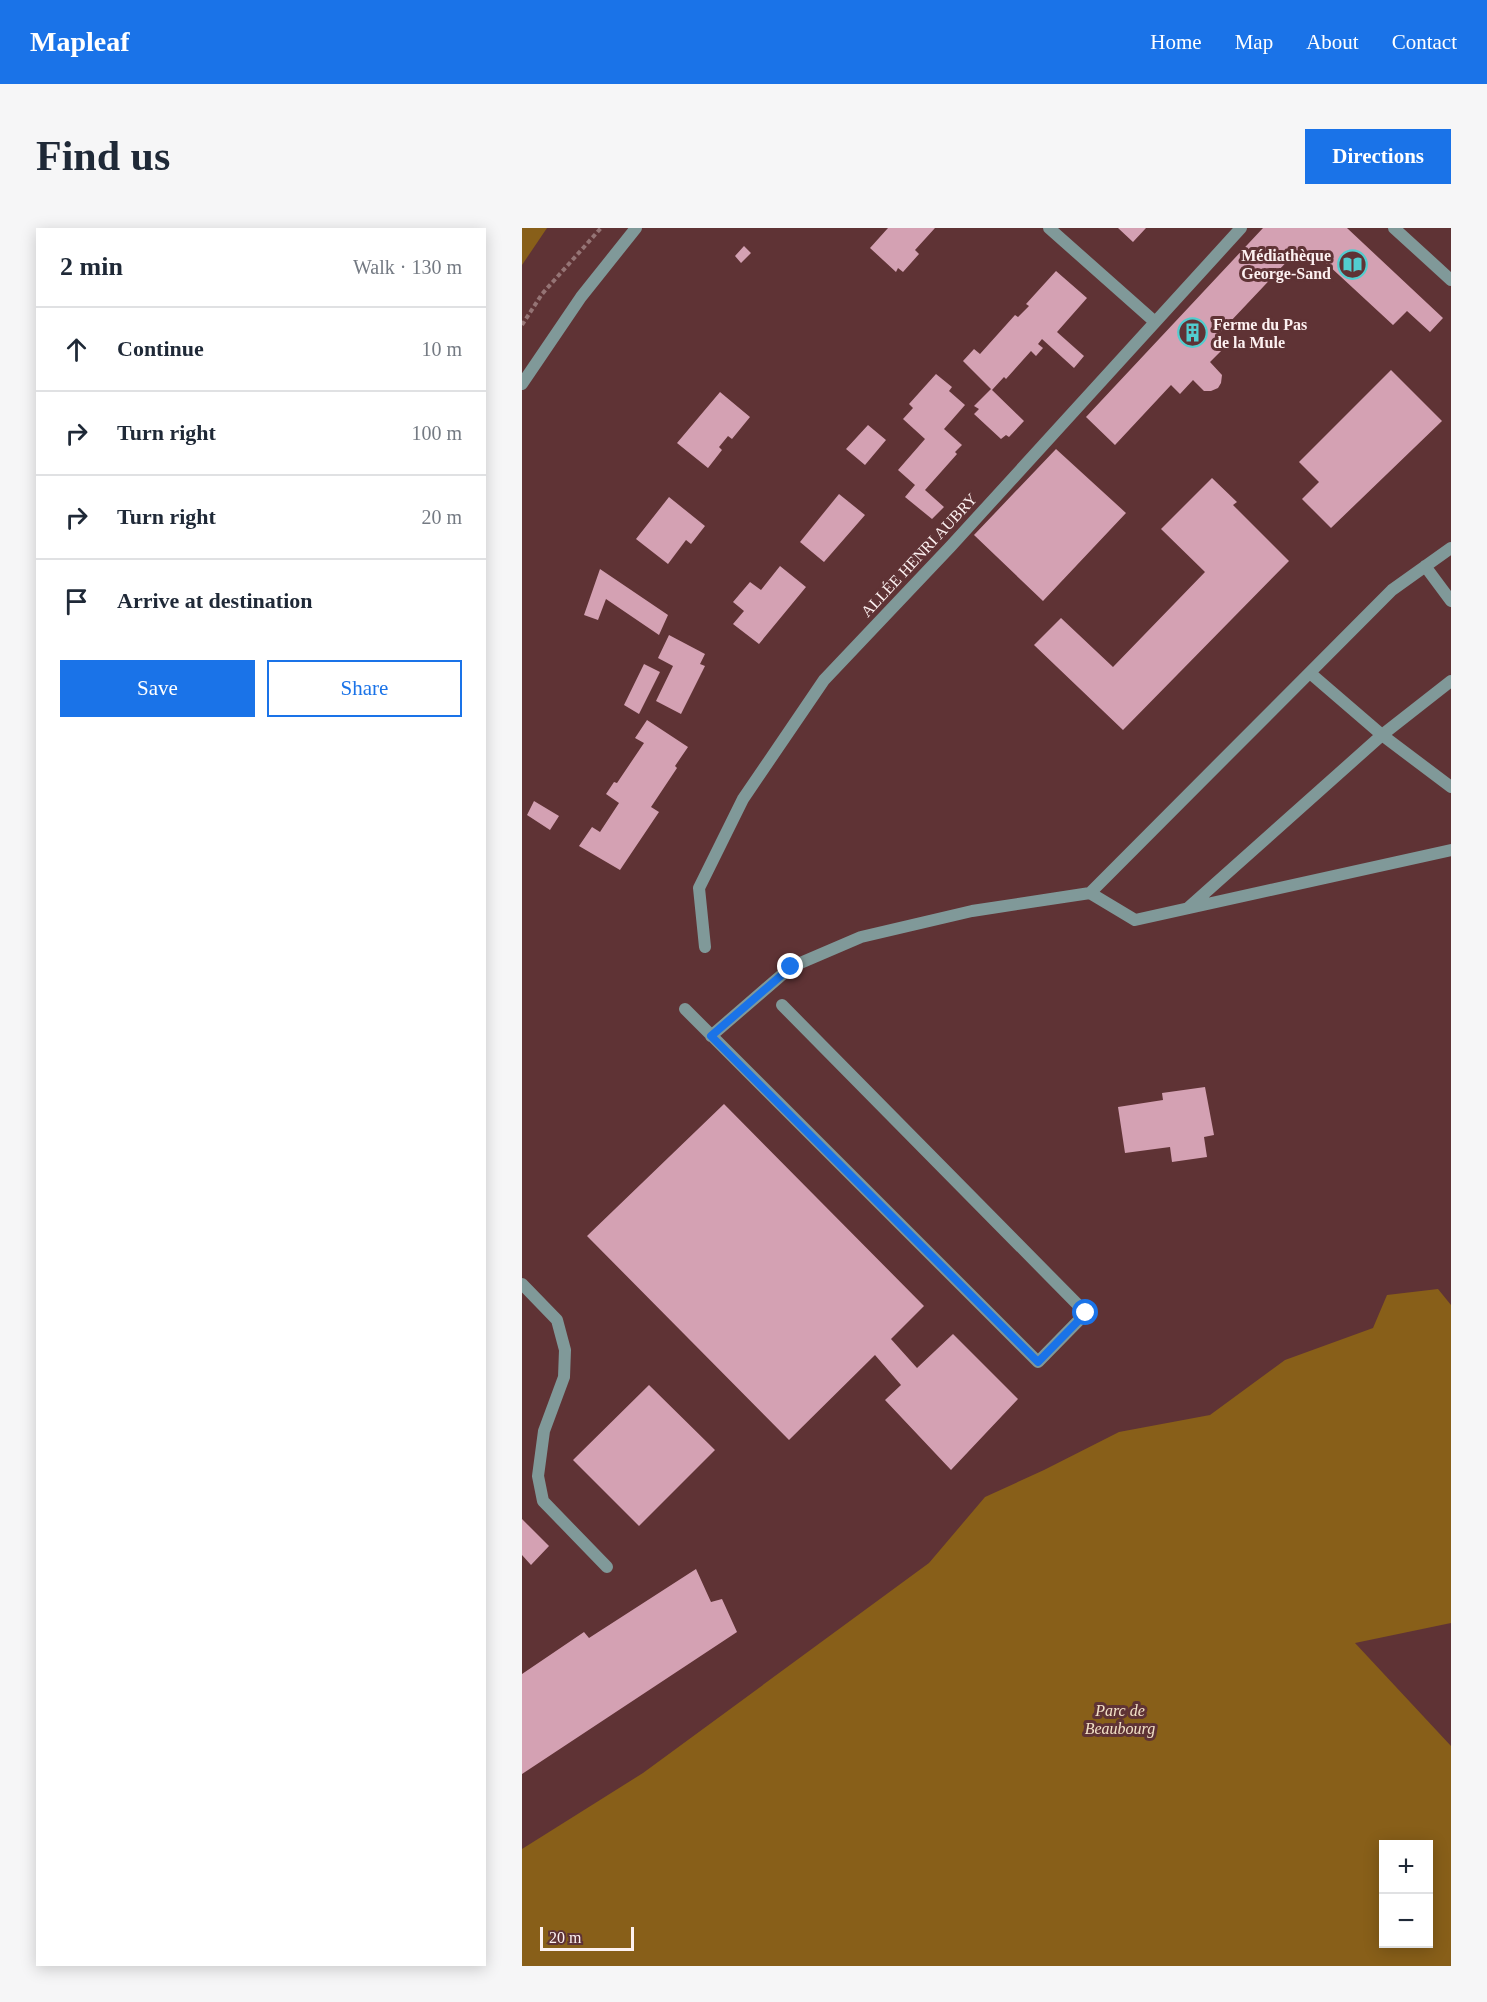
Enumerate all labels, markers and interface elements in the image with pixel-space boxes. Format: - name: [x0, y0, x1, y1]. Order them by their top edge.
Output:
- text: Mapleaf: [30, 26, 130, 57]
- text: Home: [1150, 30, 1202, 54]
- text: Map: [1235, 30, 1273, 54]
- text: About: [1306, 30, 1359, 54]
- text: Contact: [1392, 30, 1457, 54]
- button: Directions: [1305, 129, 1451, 184]
- text: Find us: [36, 133, 170, 179]
- place label: Médiathèque George-Sand: [1241, 247, 1331, 283]
- library icon: Médiathèque George-Sand: [1336, 248, 1368, 280]
- text: 2 min: [60, 252, 123, 281]
- text: Walk · 130 m: [353, 256, 462, 278]
- place label: Ferme du Pas de la Mule: [1213, 316, 1307, 351]
- building icon: Ferme du Pas de la Mule: [1176, 317, 1208, 349]
- icon: ahead: [60, 333, 93, 366]
- text: Continue: [117, 336, 204, 361]
- text: 10 m: [421, 338, 462, 360]
- icon: right: [60, 417, 93, 450]
- text: Turn right: [117, 420, 216, 445]
- text: 100 m: [411, 422, 462, 444]
- street label: ALLÉE HENRI AUBRY: [857, 489, 981, 620]
- icon: right: [60, 501, 93, 534]
- text: Turn right: [117, 504, 216, 529]
- text: 20 m: [421, 506, 462, 528]
- icon: arrive: [60, 585, 93, 618]
- text: Arrive at destination: [117, 588, 313, 613]
- button: Save: [60, 660, 255, 717]
- button: Share: [267, 660, 462, 717]
- route end: [777, 953, 803, 979]
- route start: [1072, 1299, 1098, 1325]
- park label: Parc de Beaubourg: [1085, 1702, 1155, 1738]
- map controls: [1379, 1840, 1433, 1948]
- button: +: [1379, 1840, 1433, 1894]
- button: −: [1379, 1894, 1433, 1948]
- scale bar: [540, 1924, 634, 1952]
- text: 20 m: [549, 1929, 581, 1946]

